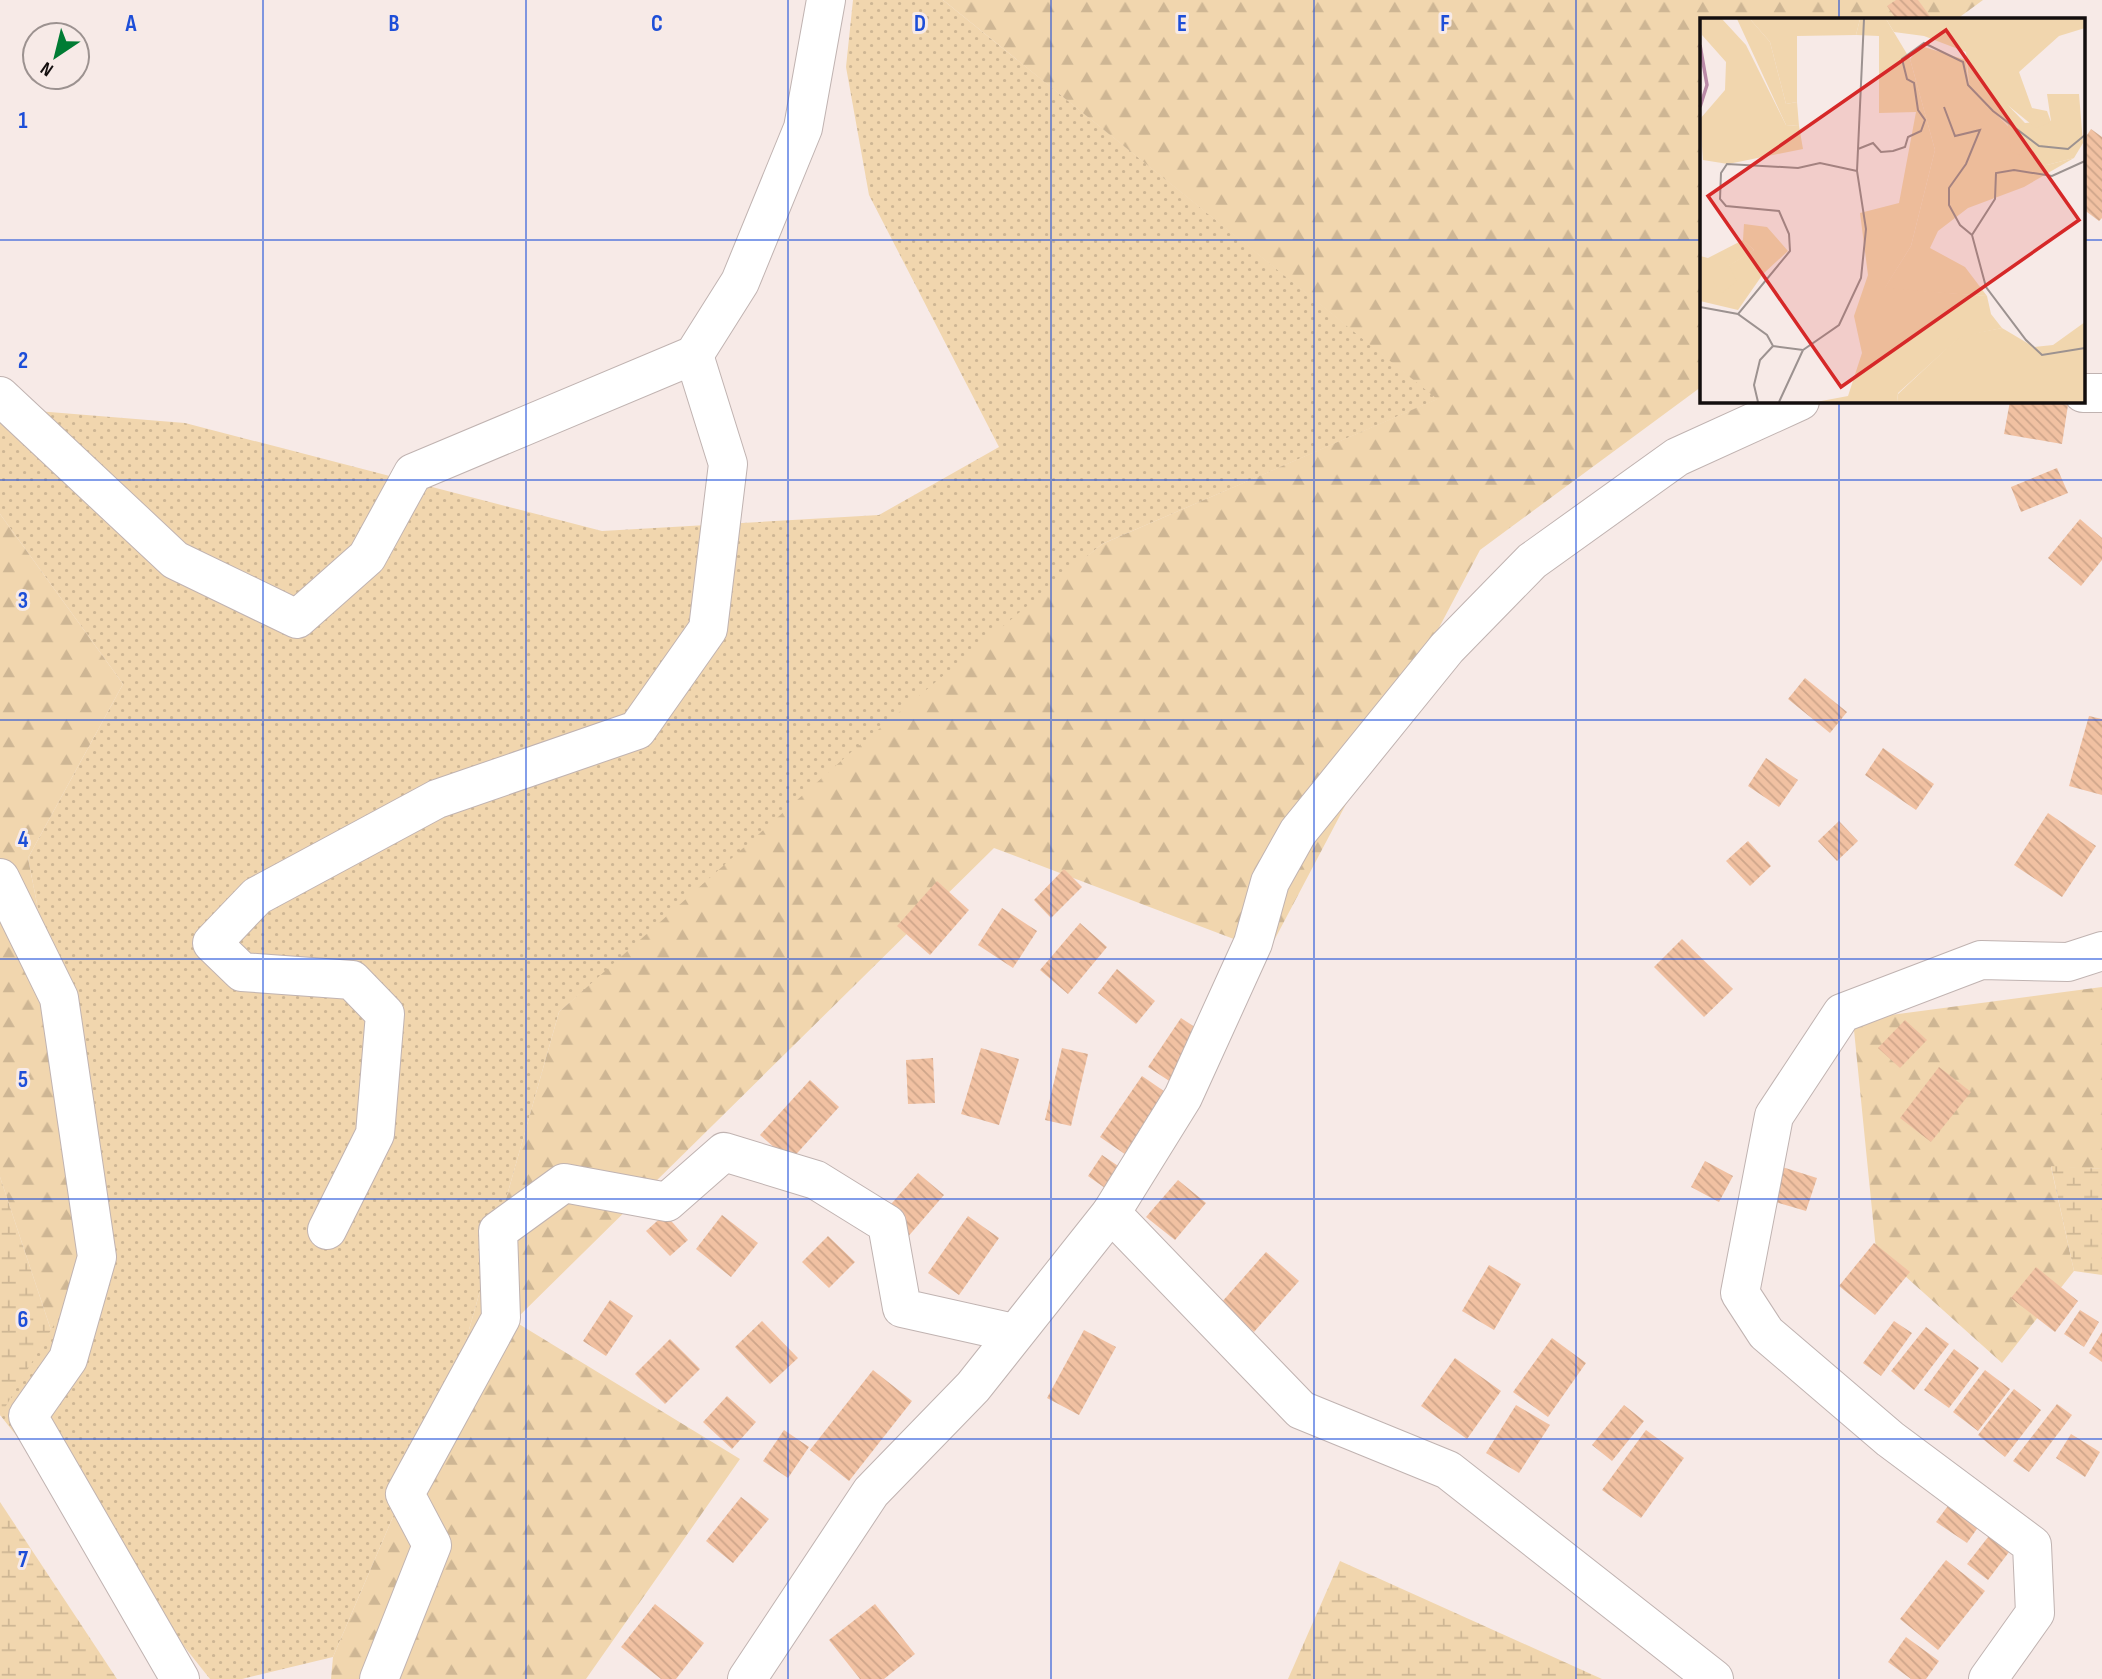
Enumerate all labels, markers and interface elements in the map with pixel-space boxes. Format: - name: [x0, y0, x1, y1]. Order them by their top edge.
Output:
- text: A: [125, 10, 138, 38]
- text: B: [389, 10, 400, 38]
- text: C: [651, 10, 663, 38]
- text: D: [914, 10, 926, 38]
- text: E: [1177, 10, 1187, 38]
- text: F: [1440, 10, 1450, 38]
- inset map: [1700, 18, 2084, 402]
- north arrow: [21, 21, 91, 91]
- text: N: [36, 56, 58, 81]
- text: 1: [18, 107, 28, 135]
- text: 2: [18, 347, 28, 375]
- text: 3: [18, 587, 28, 615]
- text: 4: [18, 826, 29, 854]
- text: 5: [18, 1066, 28, 1094]
- text: 6: [18, 1306, 28, 1334]
- text: 7: [18, 1546, 28, 1574]

